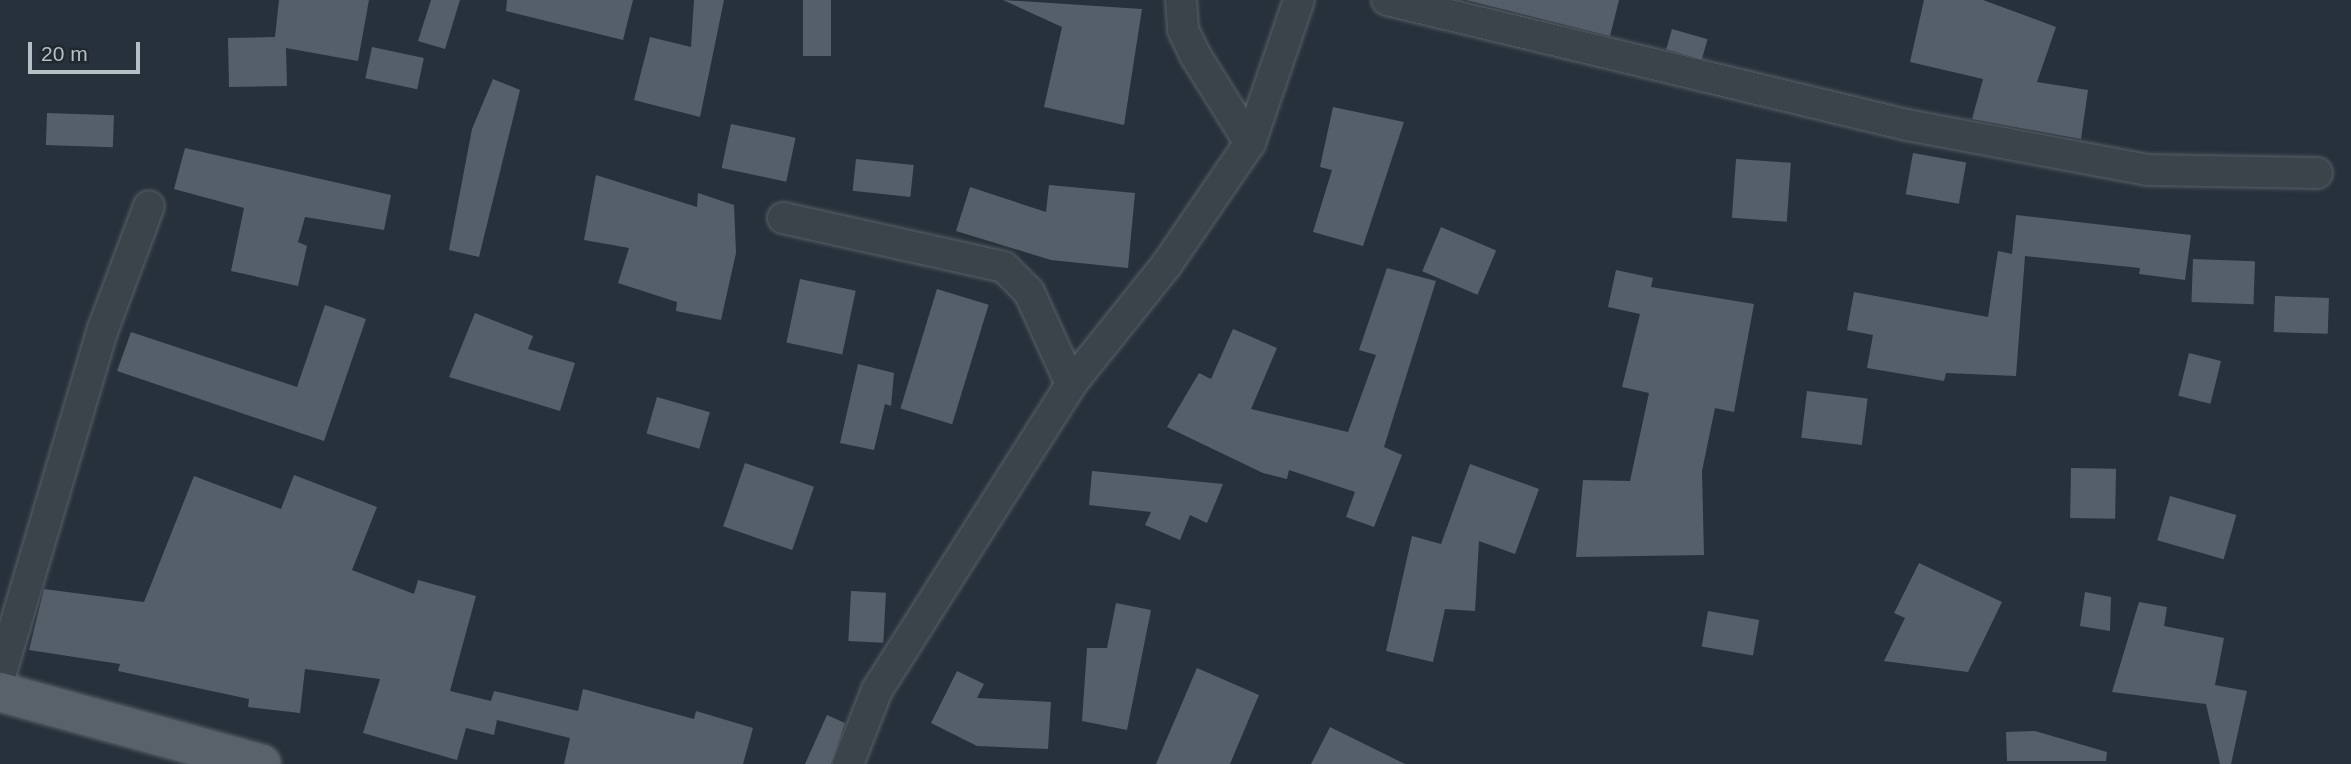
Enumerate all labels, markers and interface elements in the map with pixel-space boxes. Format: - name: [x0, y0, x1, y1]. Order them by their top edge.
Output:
- scale bar: [32, 28, 144, 72]
- text: 20 m: [41, 42, 88, 65]

